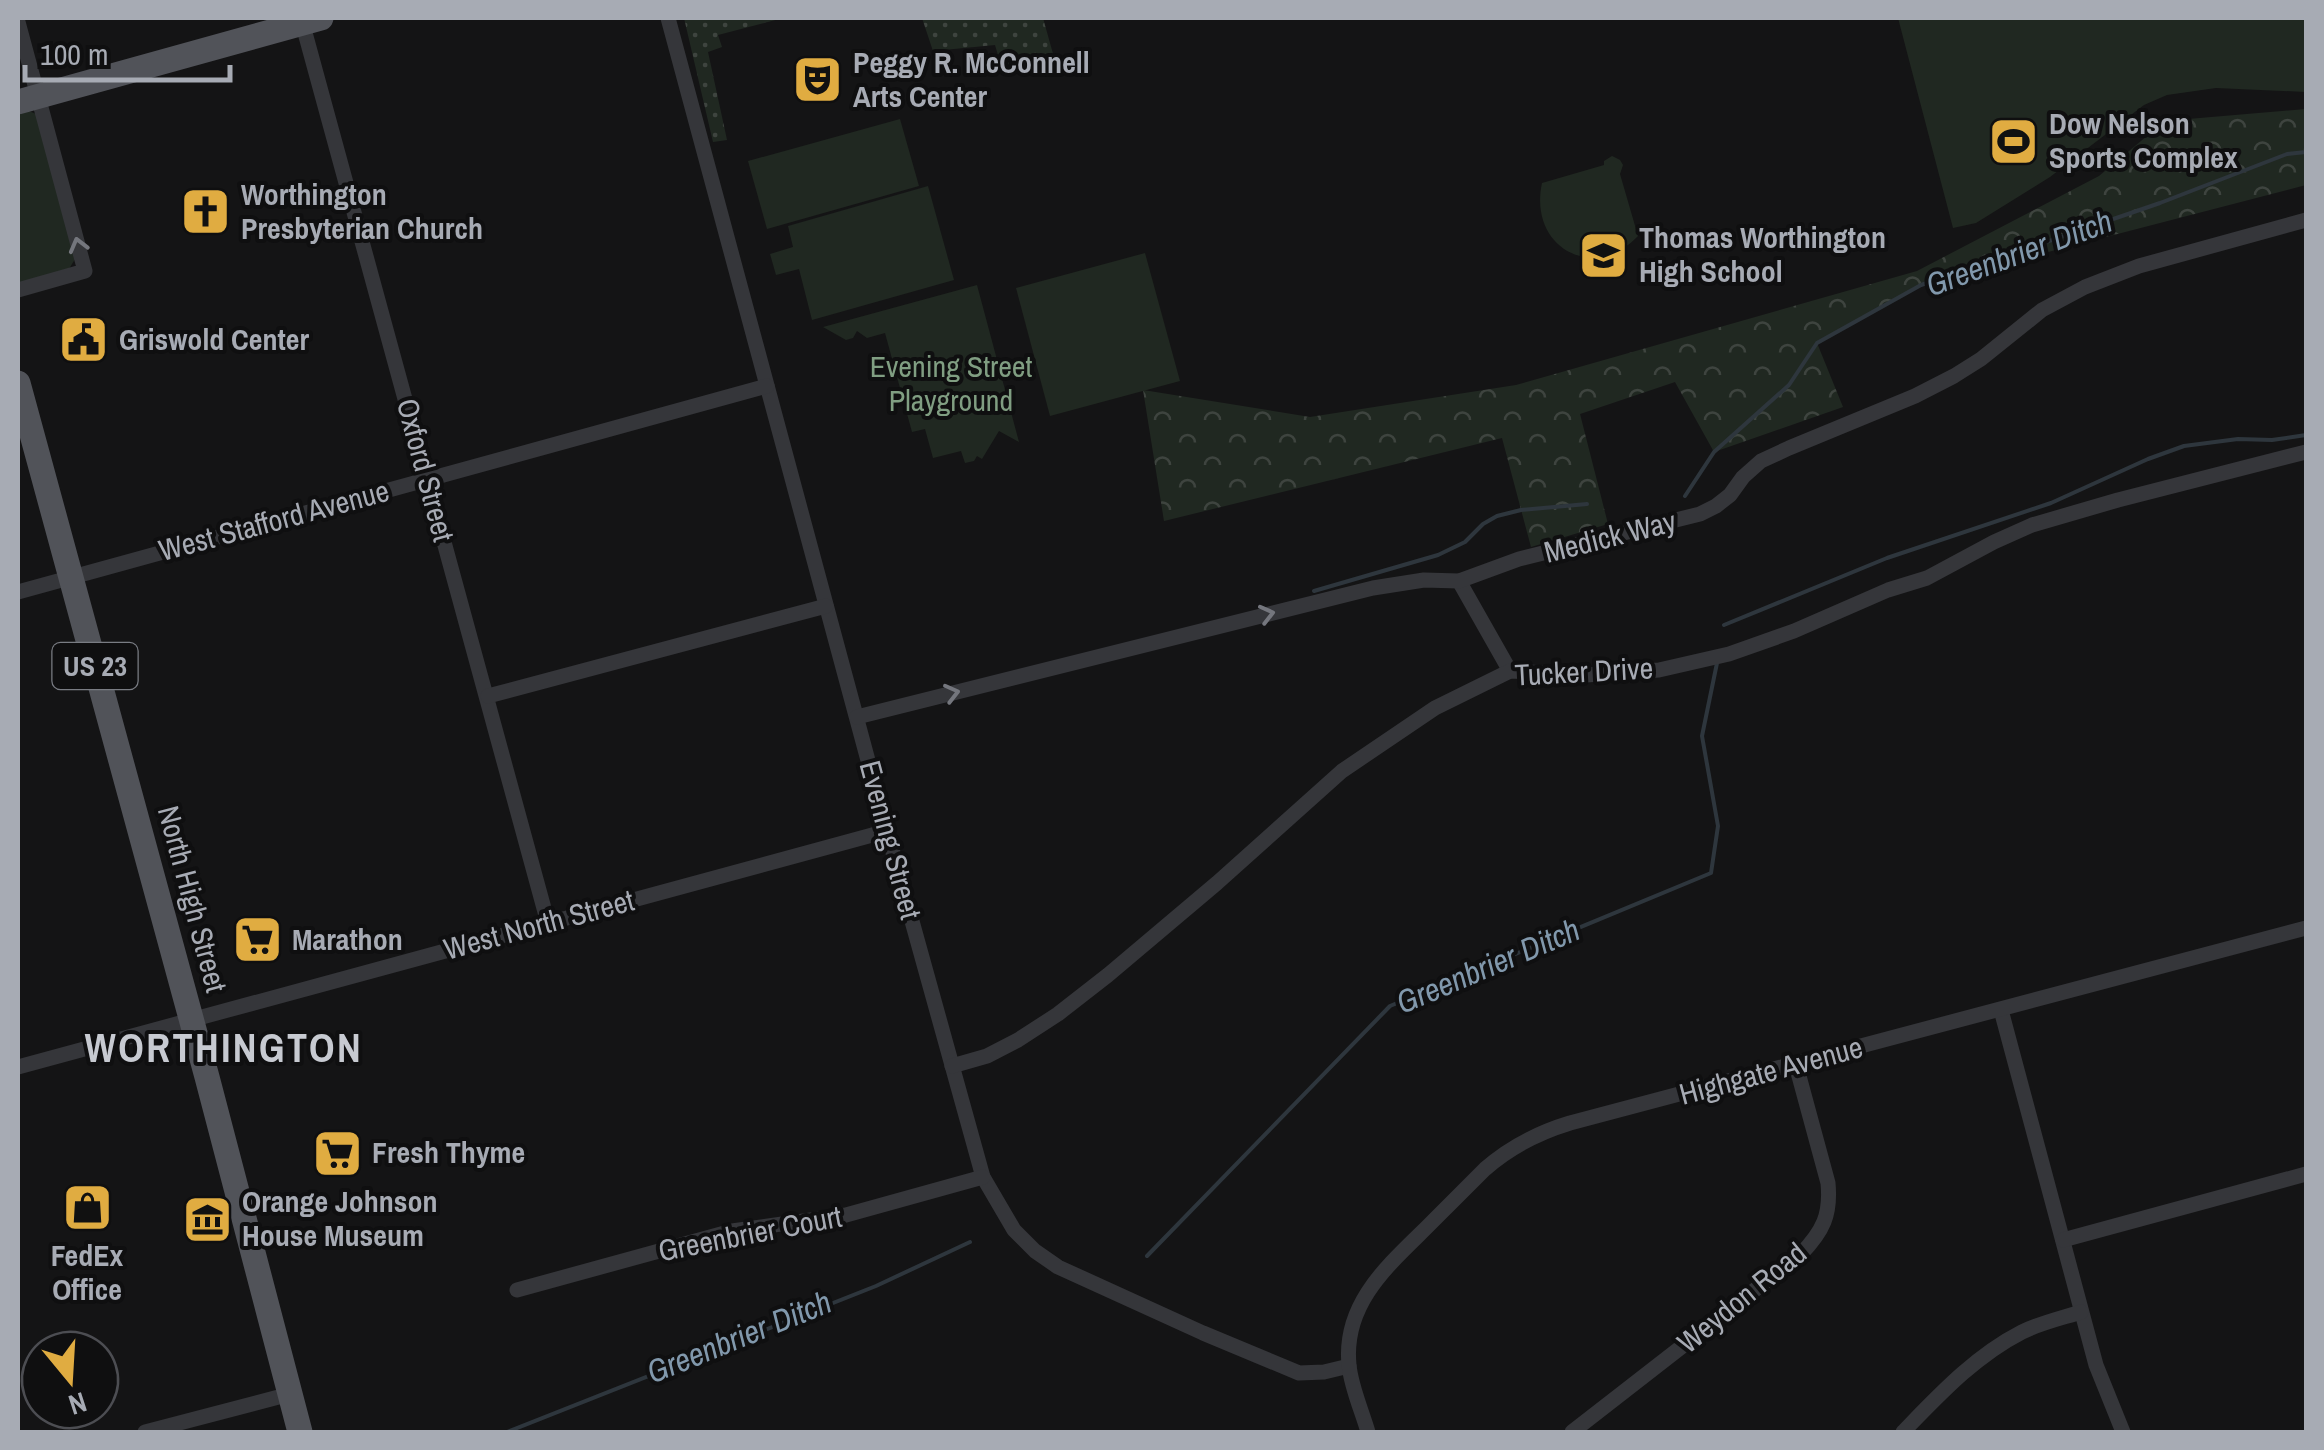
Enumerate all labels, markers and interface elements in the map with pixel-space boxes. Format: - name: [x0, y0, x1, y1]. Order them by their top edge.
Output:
- scale bar: [25, 20, 230, 82]
- text: 100 m: [40, 34, 108, 74]
- place label: Peggy R. McConnell Arts Center: [853, 42, 1090, 116]
- theatre icon: Peggy R. McConnell Arts Center: [792, 54, 844, 106]
- place label: Dow Nelson Sports Complex: [2049, 103, 2238, 177]
- sports icon: Dow Nelson Sports Complex: [1988, 115, 2040, 167]
- place label: Worthington Presbyterian Church: [241, 174, 483, 248]
- church icon: Worthington Presbyterian Church: [180, 186, 232, 238]
- water label: Greenbrier Ditch: [1920, 199, 2118, 306]
- place label: Thomas Worthington High School: [1639, 217, 1886, 291]
- school or university icon: Thomas Worthington High School: [1578, 229, 1630, 281]
- one-way arrow: [68, 236, 89, 254]
- public building icon: Griswold Center: [58, 314, 110, 366]
- place label: Griswold Center: [119, 319, 309, 359]
- park label: Evening Street Playground: [870, 346, 1033, 420]
- street label: Oxford Street: [388, 394, 464, 546]
- street label: West Stafford Avenue: [154, 470, 393, 570]
- street label: Medick Way: [1540, 500, 1680, 572]
- one-way arrow: [1258, 604, 1275, 625]
- road number: US 23: [52, 643, 138, 689]
- street label: Tucker Drive: [1514, 647, 1654, 695]
- one-way arrow: [943, 684, 960, 705]
- street label: Evening Street: [851, 756, 931, 924]
- street label: North High Street: [149, 801, 237, 997]
- street label: West North Street: [439, 879, 638, 969]
- water label: Greenbrier Ditch: [1389, 908, 1586, 1024]
- supermarket icon: Marathon: [231, 914, 283, 966]
- place label: Marathon: [292, 919, 403, 959]
- district label: WORTHINGTON: [85, 1021, 363, 1074]
- street label: Highgate Avenue: [1675, 1026, 1867, 1114]
- supermarket icon: Fresh Thyme: [311, 1127, 363, 1179]
- place label: Fresh Thyme: [372, 1132, 525, 1172]
- shop icon: FedEx Office: [61, 1181, 113, 1233]
- place label: Orange Johnson House Museum: [242, 1181, 437, 1255]
- museum icon: Orange Johnson House Museum: [181, 1193, 233, 1245]
- street label: Greenbrier Court: [655, 1196, 845, 1270]
- street label: Weydon Road: [1668, 1233, 1814, 1362]
- place label: FedEx Office: [51, 1235, 124, 1309]
- water label: Greenbrier Ditch: [640, 1280, 837, 1393]
- north arrow: [20, 1330, 120, 1430]
- text: N: [64, 1383, 91, 1424]

